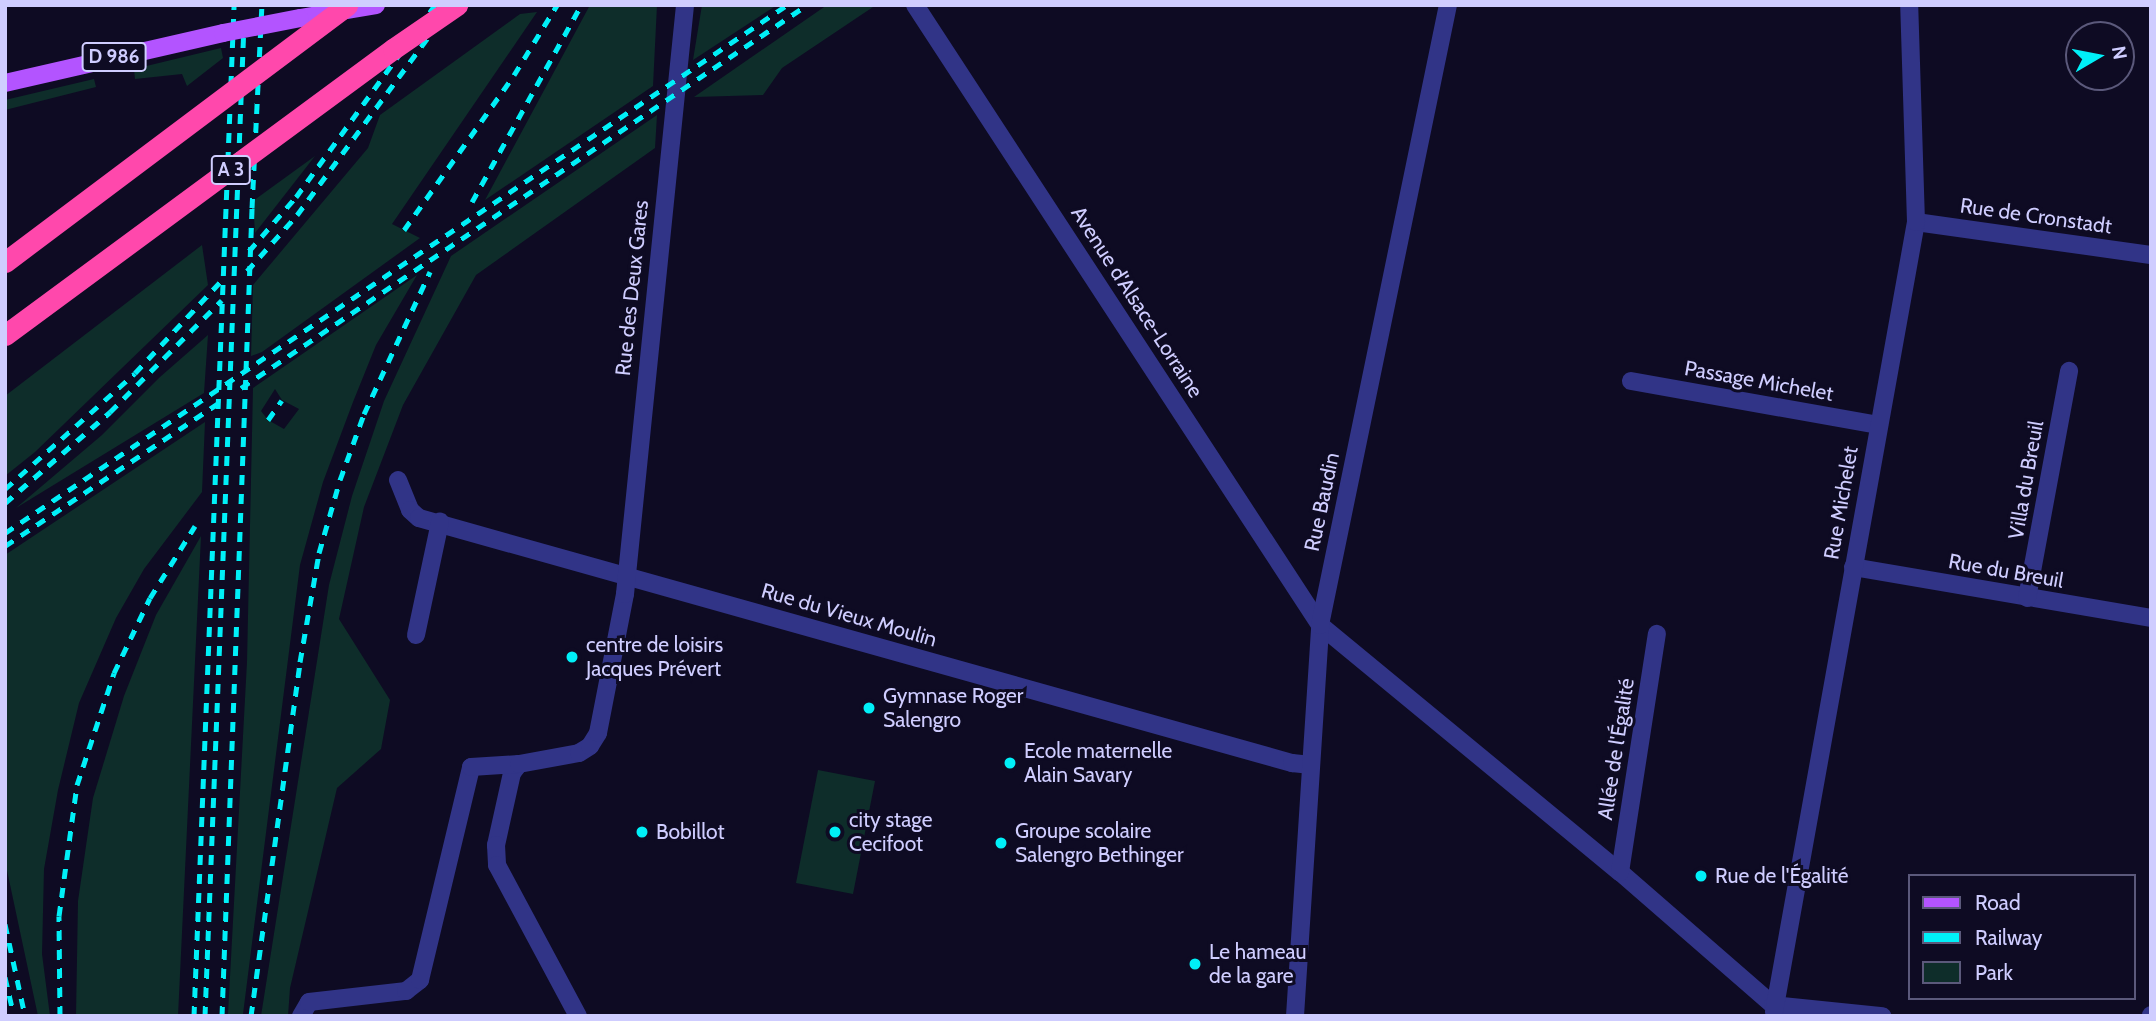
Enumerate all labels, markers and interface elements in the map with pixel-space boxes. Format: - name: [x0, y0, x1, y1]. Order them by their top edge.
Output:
- north arrow: [2065, 21, 2135, 91]
- road number: D 986: [81, 41, 147, 72]
- text: N: [2107, 44, 2132, 61]
- road number: A 3: [210, 154, 252, 186]
- street label: Rue de Cronstadt: [1958, 193, 2114, 239]
- street label: Rue des Deux Gares: [610, 199, 654, 377]
- street label: Avenue d'Alsace-Lorraine: [1066, 202, 1208, 402]
- street label: Passage Michelet: [1683, 355, 1835, 407]
- street label: Villa du Breuil: [2003, 419, 2049, 541]
- street label: Rue Michelet: [1819, 444, 1863, 562]
- street label: Rue Baudin: [1299, 450, 1345, 554]
- street label: Rue du Breuil: [1947, 549, 2065, 593]
- street label: Rue du Vieux Moulin: [758, 578, 940, 652]
- place label: centre de loisirs Jacques Prévert: [586, 632, 723, 682]
- marker: centre de loisirs Jacques Prévert: [564, 649, 580, 665]
- street label: Allée de l'Égalité: [1592, 676, 1640, 822]
- place label: Gymnase Roger Salengro: [883, 683, 1023, 733]
- marker: Gymnase Roger Salengro: [861, 700, 877, 716]
- place label: Ecole maternelle Alain Savary: [1024, 738, 1172, 788]
- marker: Ecole maternelle Alain Savary: [1002, 755, 1018, 771]
- place label: city stage Cecifoot: [849, 807, 932, 857]
- place label: Groupe scolaire Salengro Bethinger: [1015, 818, 1184, 868]
- place label: Bobillot: [656, 819, 724, 845]
- marker: Bobillot: [634, 824, 650, 840]
- marker: city stage Cecifoot: [827, 824, 843, 840]
- marker: Groupe scolaire Salengro Bethinger: [993, 835, 1009, 851]
- place label: Rue de l'Égalité: [1715, 863, 1848, 889]
- marker: Rue de l'Égalité: [1693, 868, 1709, 884]
- legend: [1908, 874, 2135, 1000]
- text: Road: [1975, 890, 2021, 915]
- text: Railway: [1975, 925, 2042, 950]
- place label: Le hameau de la gare: [1209, 939, 1307, 989]
- marker: Le hameau de la gare: [1187, 956, 1203, 972]
- text: Park: [1975, 960, 2013, 985]

